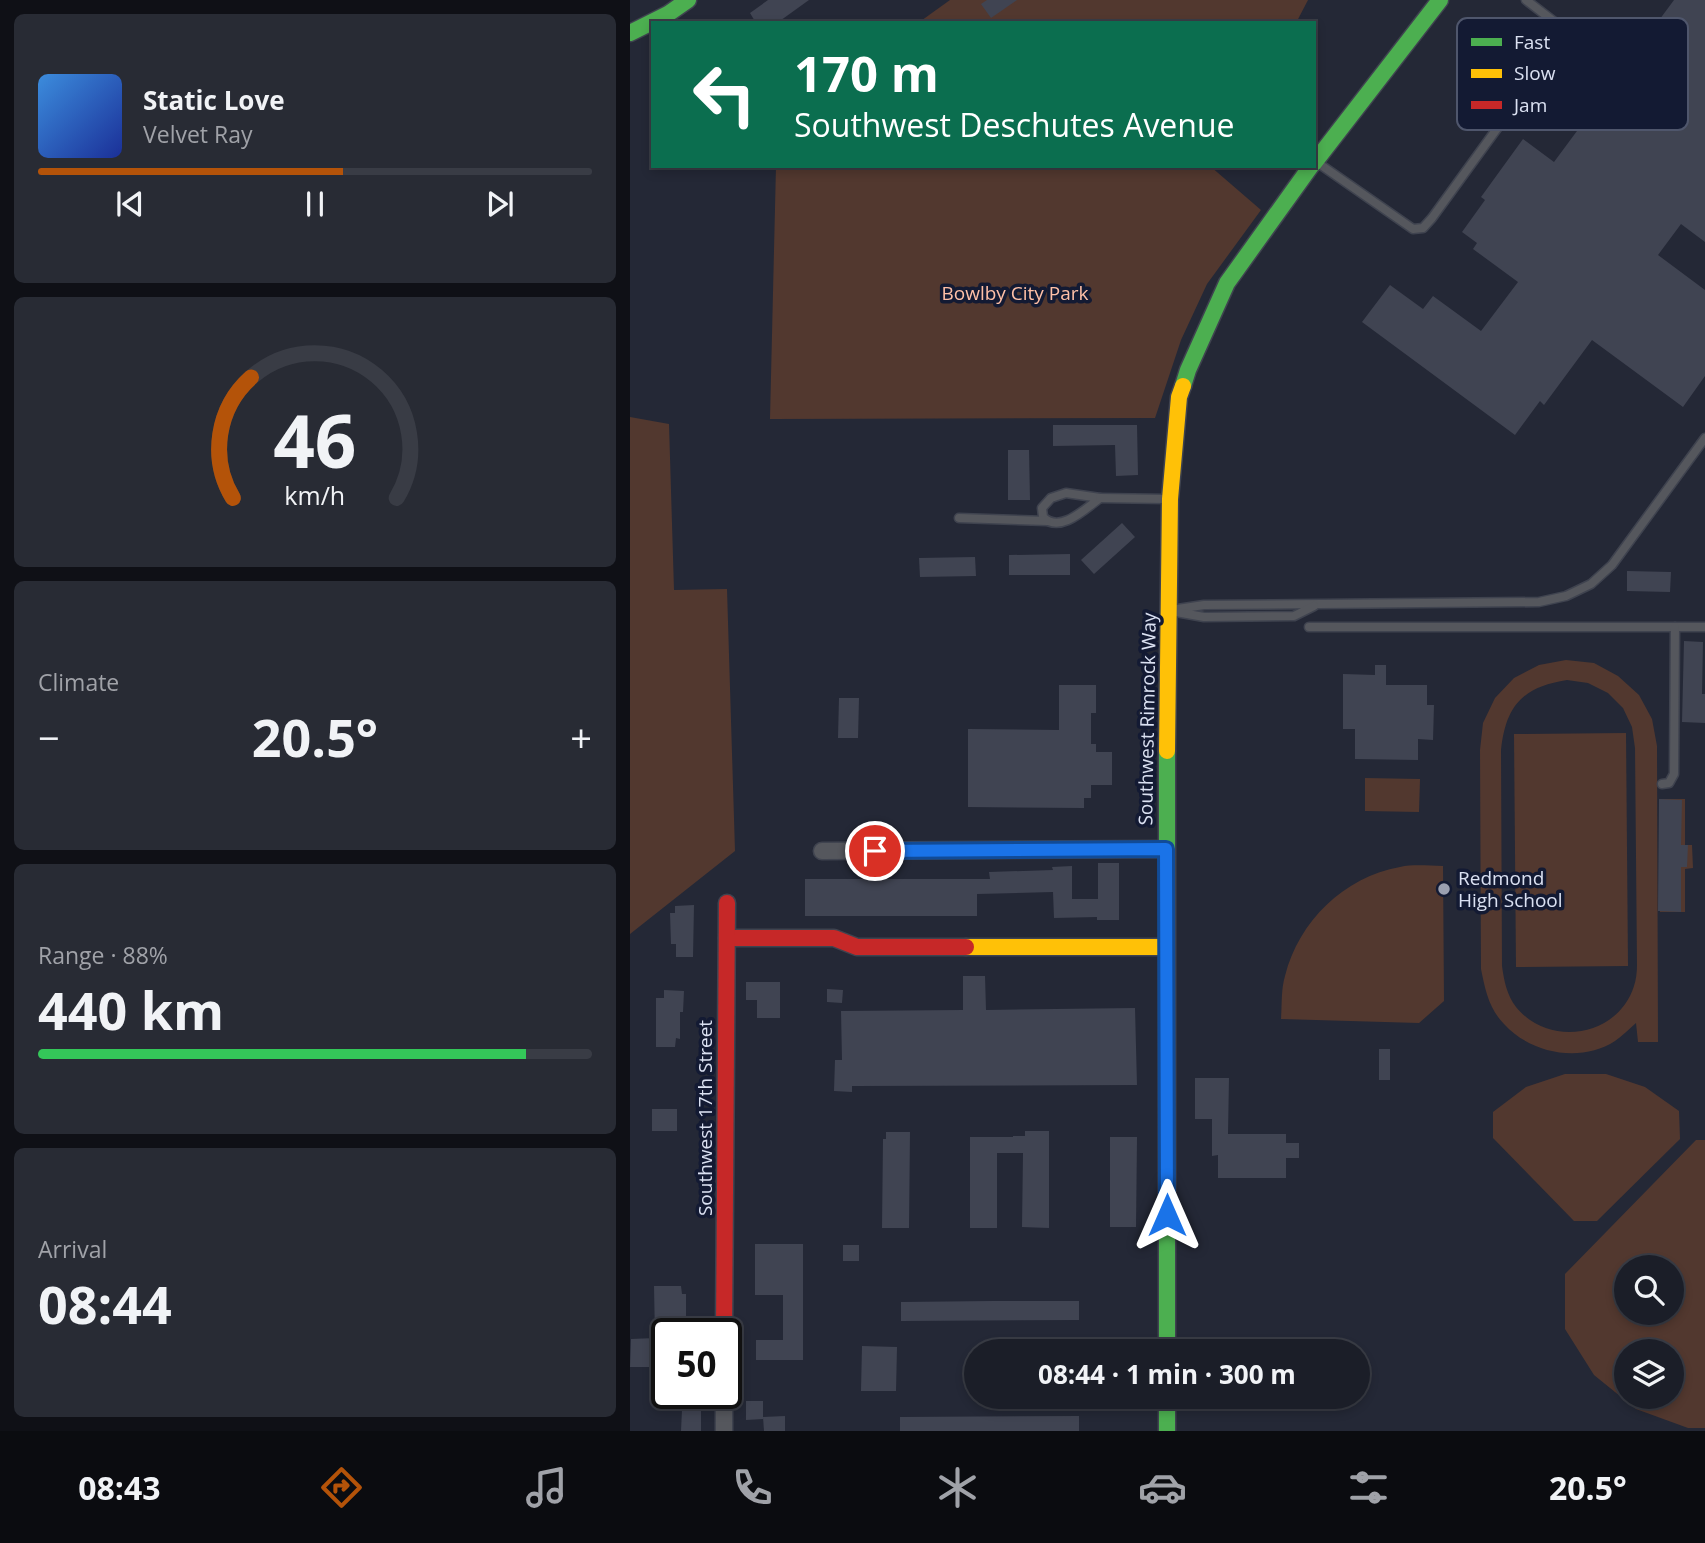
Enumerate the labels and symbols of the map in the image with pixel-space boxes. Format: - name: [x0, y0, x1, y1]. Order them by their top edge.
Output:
- legend: [1457, 18, 1688, 130]
- text: Fast: [1514, 29, 1550, 55]
- text: Slow: [1514, 60, 1556, 86]
- text: Jam: [1512, 92, 1547, 118]
- park label: Bowlby City Park: [941, 280, 1089, 306]
- street label: Southwest Rimrock Way: [1132, 612, 1162, 826]
- pin: [845, 821, 905, 881]
- place label: Redmond High School: [1458, 865, 1563, 913]
- marker: Redmond High School: [1436, 881, 1452, 897]
- street label: Southwest 17th Street: [692, 1020, 718, 1216]
- position arrow: [1130, 1178, 1204, 1252]
- speed limit sign: 50: [651, 1318, 742, 1409]

